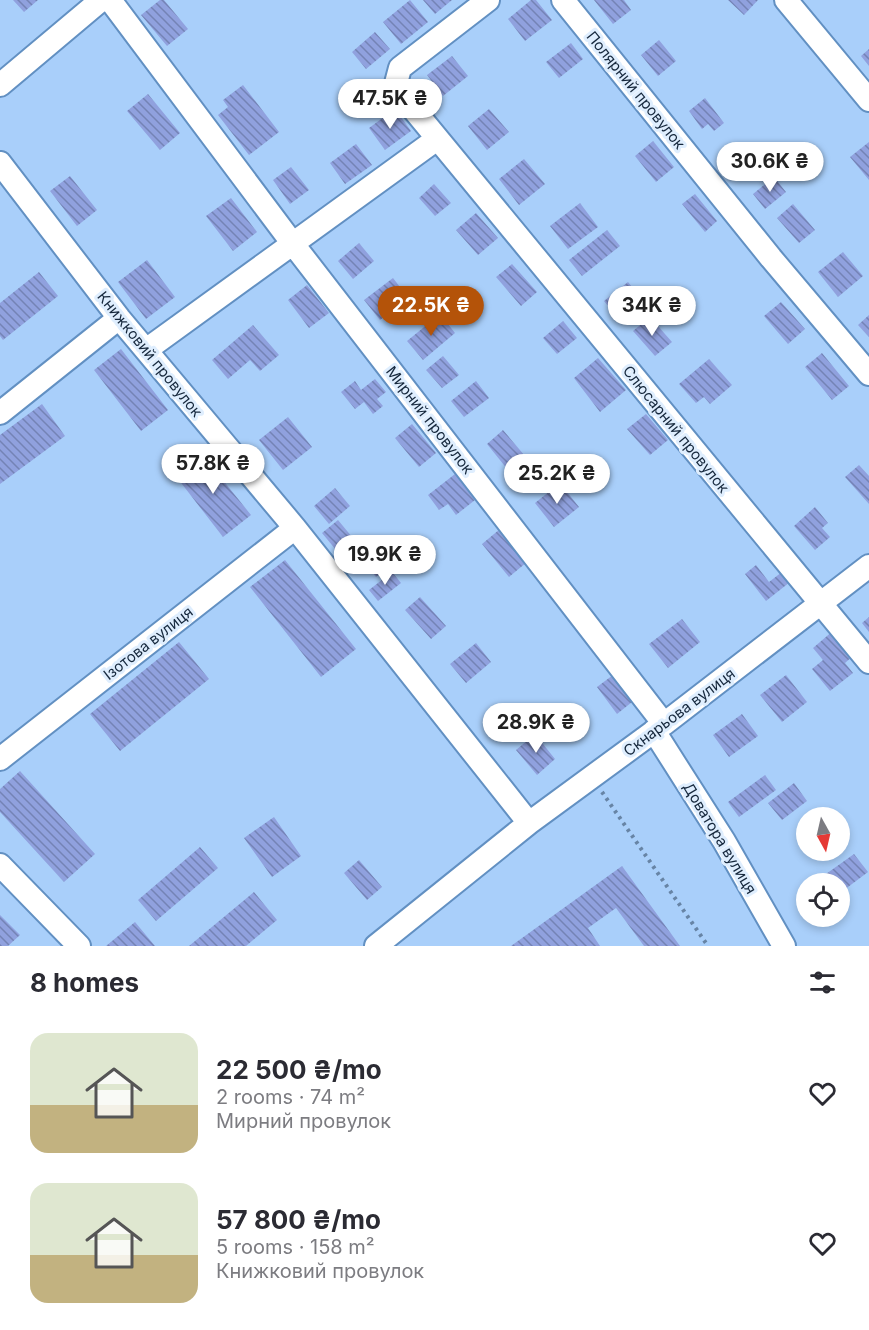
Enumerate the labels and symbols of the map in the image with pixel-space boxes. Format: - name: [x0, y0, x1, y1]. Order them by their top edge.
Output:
- street label: Полярний провулок: [583, 27, 689, 153]
- pin: 47.5K ₴: [335, 79, 445, 130]
- pin: 30.6K ₴: [715, 142, 825, 193]
- pin: 22.5K ₴: [376, 286, 486, 337]
- pin: 34K ₴: [610, 286, 694, 337]
- street label: Книжковий провулок: [93, 287, 207, 421]
- street label: Слюсарний провулок: [619, 361, 733, 497]
- street label: Мирний провулок: [382, 362, 478, 478]
- pin: 57.8K ₴: [158, 444, 268, 495]
- pin: 25.2K ₴: [502, 454, 612, 505]
- pin: 19.9K ₴: [330, 535, 440, 586]
- street label: Ізотова вулиця: [99, 602, 197, 684]
- street label: Скнарьова вулиця: [619, 664, 739, 760]
- pin: 28.9K ₴: [481, 703, 591, 754]
- street label: Доватора вулиця: [679, 779, 761, 897]
- north arrow: [796, 807, 850, 861]

